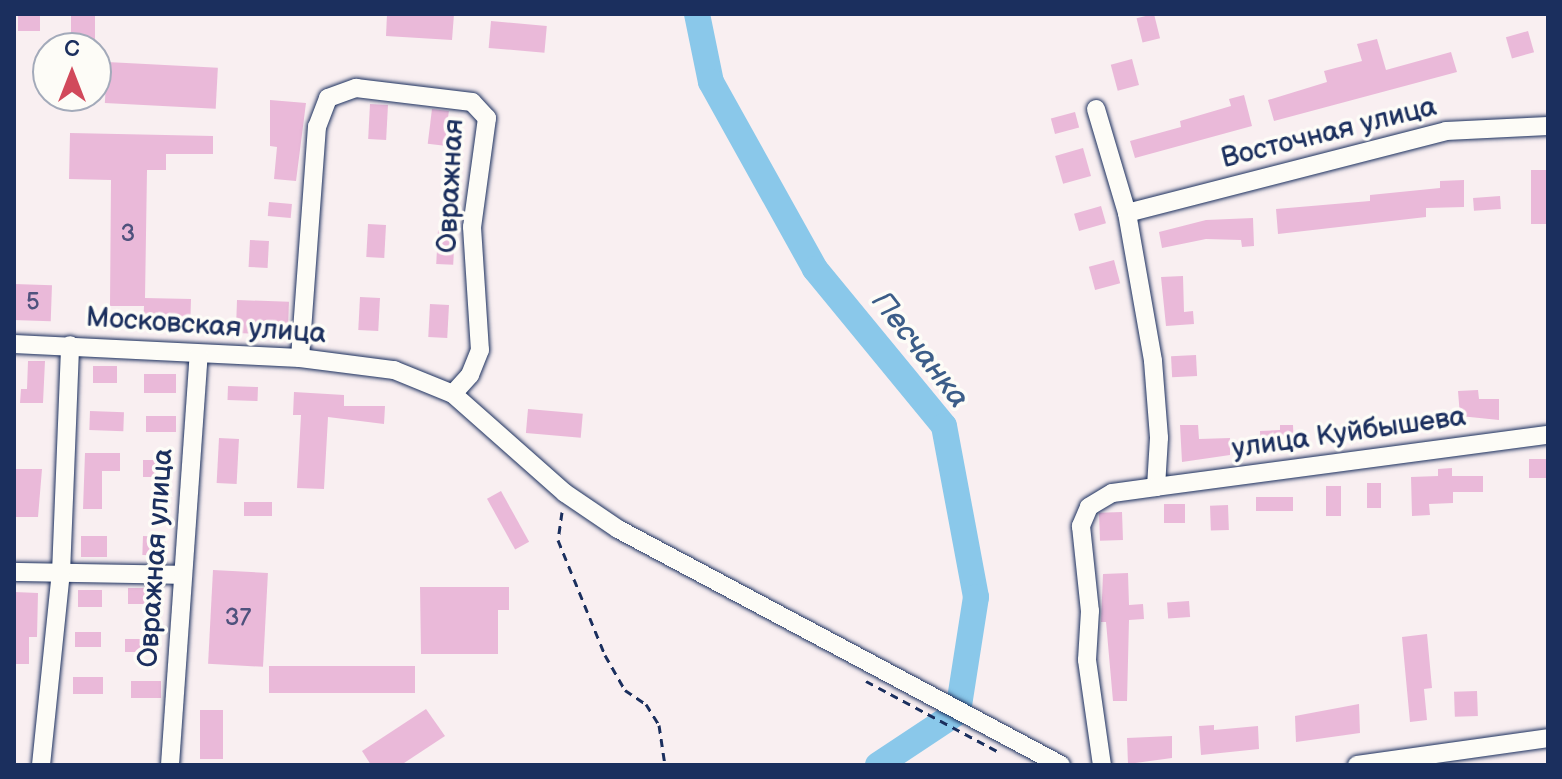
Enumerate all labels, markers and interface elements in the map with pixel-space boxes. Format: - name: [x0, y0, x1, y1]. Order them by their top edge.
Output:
- north arrow: [32, 32, 112, 112]
- text: С: [64, 36, 80, 63]
- street label: Восточная улица: [1218, 90, 1440, 176]
- street label: Овражная: [431, 118, 471, 254]
- house number: 3: [121, 220, 135, 248]
- water label: Песчанка: [863, 285, 977, 415]
- house number: 5: [26, 288, 40, 316]
- street label: Московская улица: [85, 301, 327, 351]
- street label: улица Куйбышева: [1230, 400, 1468, 466]
- street label: Овражная улица: [132, 447, 180, 669]
- house number: 37: [225, 604, 251, 632]

